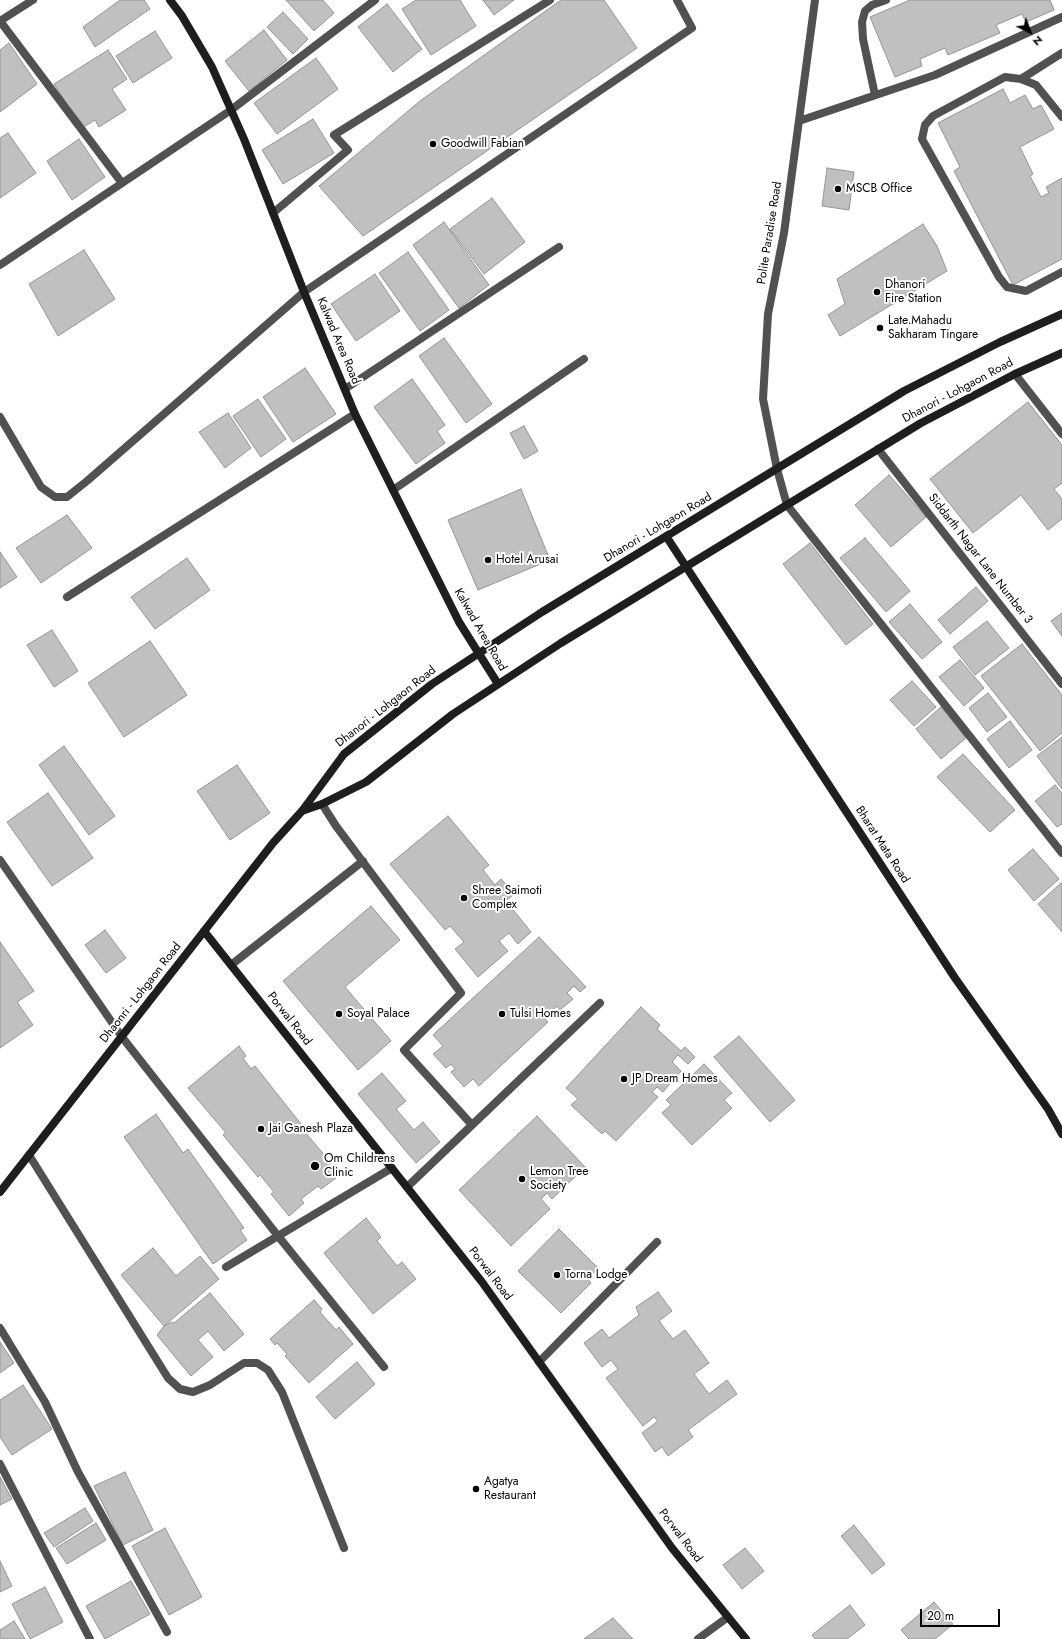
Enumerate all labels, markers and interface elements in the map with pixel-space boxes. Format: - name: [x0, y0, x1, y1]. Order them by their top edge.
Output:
- north arrow: [1010, 12, 1050, 52]
- text: N: [1029, 32, 1047, 50]
- place label: Goodwill Fabian: [441, 137, 524, 151]
- marker: Goodwill Fabian: [428, 139, 438, 149]
- street label: Polite Paradise Road: [755, 181, 785, 285]
- place label: MSCB Office: [846, 182, 912, 196]
- marker: MSCB Office: [833, 184, 843, 194]
- place label: Dhanori Fire Station: [885, 278, 942, 306]
- marker: Dhanori Fire Station: [872, 287, 882, 297]
- street label: Kalwad Area Road: [313, 295, 363, 387]
- place label: Late.Mahadu Sakharam Tingare: [888, 314, 978, 342]
- marker: Late.Mahadu Sakharam Tingare: [875, 323, 885, 333]
- street label: Dhanori - Lohgaon Road: [900, 356, 1016, 426]
- street label: Dhanori - Lohgaon Road: [601, 490, 715, 566]
- street label: Siddarth Nagar Lane Number 3: [925, 491, 1035, 627]
- place label: Hotel Arusai: [496, 553, 559, 567]
- marker: Hotel Arusai: [483, 555, 493, 565]
- street label: Kalwad Area Road: [451, 586, 509, 674]
- street label: Dhanori - Lohgaon Road: [333, 663, 439, 751]
- street label: Bharat Mata Road: [852, 804, 912, 886]
- place label: Shree Saimoti Complex: [472, 884, 542, 912]
- marker: Shree Saimoti Complex: [459, 893, 469, 903]
- street label: Dhaonri - Lohgaon Road: [97, 940, 185, 1046]
- street label: Porwal Road: [264, 990, 314, 1048]
- place label: Soyal Palace: [347, 1007, 410, 1021]
- place label: Tulsi Homes: [510, 1007, 571, 1021]
- marker: Soyal Palace: [334, 1009, 344, 1019]
- marker: Tulsi Homes: [497, 1009, 507, 1019]
- place label: JP Dream Homes: [632, 1072, 718, 1086]
- marker: JP Dream Homes: [619, 1074, 629, 1084]
- place label: Jai Ganesh Plaza: [269, 1122, 353, 1136]
- marker: Jai Ganesh Plaza: [256, 1124, 266, 1134]
- place label: Om Childrens Clinic: [324, 1152, 395, 1180]
- marker: Om Childrens Clinic: [309, 1160, 321, 1172]
- place label: Lemon Tree Society: [530, 1165, 588, 1193]
- marker: Lemon Tree Society: [517, 1174, 527, 1184]
- street label: Porwal Road: [465, 1244, 515, 1304]
- place label: Torna Lodge: [565, 1268, 628, 1282]
- marker: Torna Lodge: [552, 1270, 562, 1280]
- place label: Agatya Restaurant: [484, 1475, 536, 1503]
- marker: Agatya Restaurant: [471, 1484, 481, 1494]
- street label: Porwal Road: [655, 1506, 705, 1566]
- scale bar: [922, 1601, 1002, 1627]
- text: 20 m: [927, 1607, 954, 1625]

